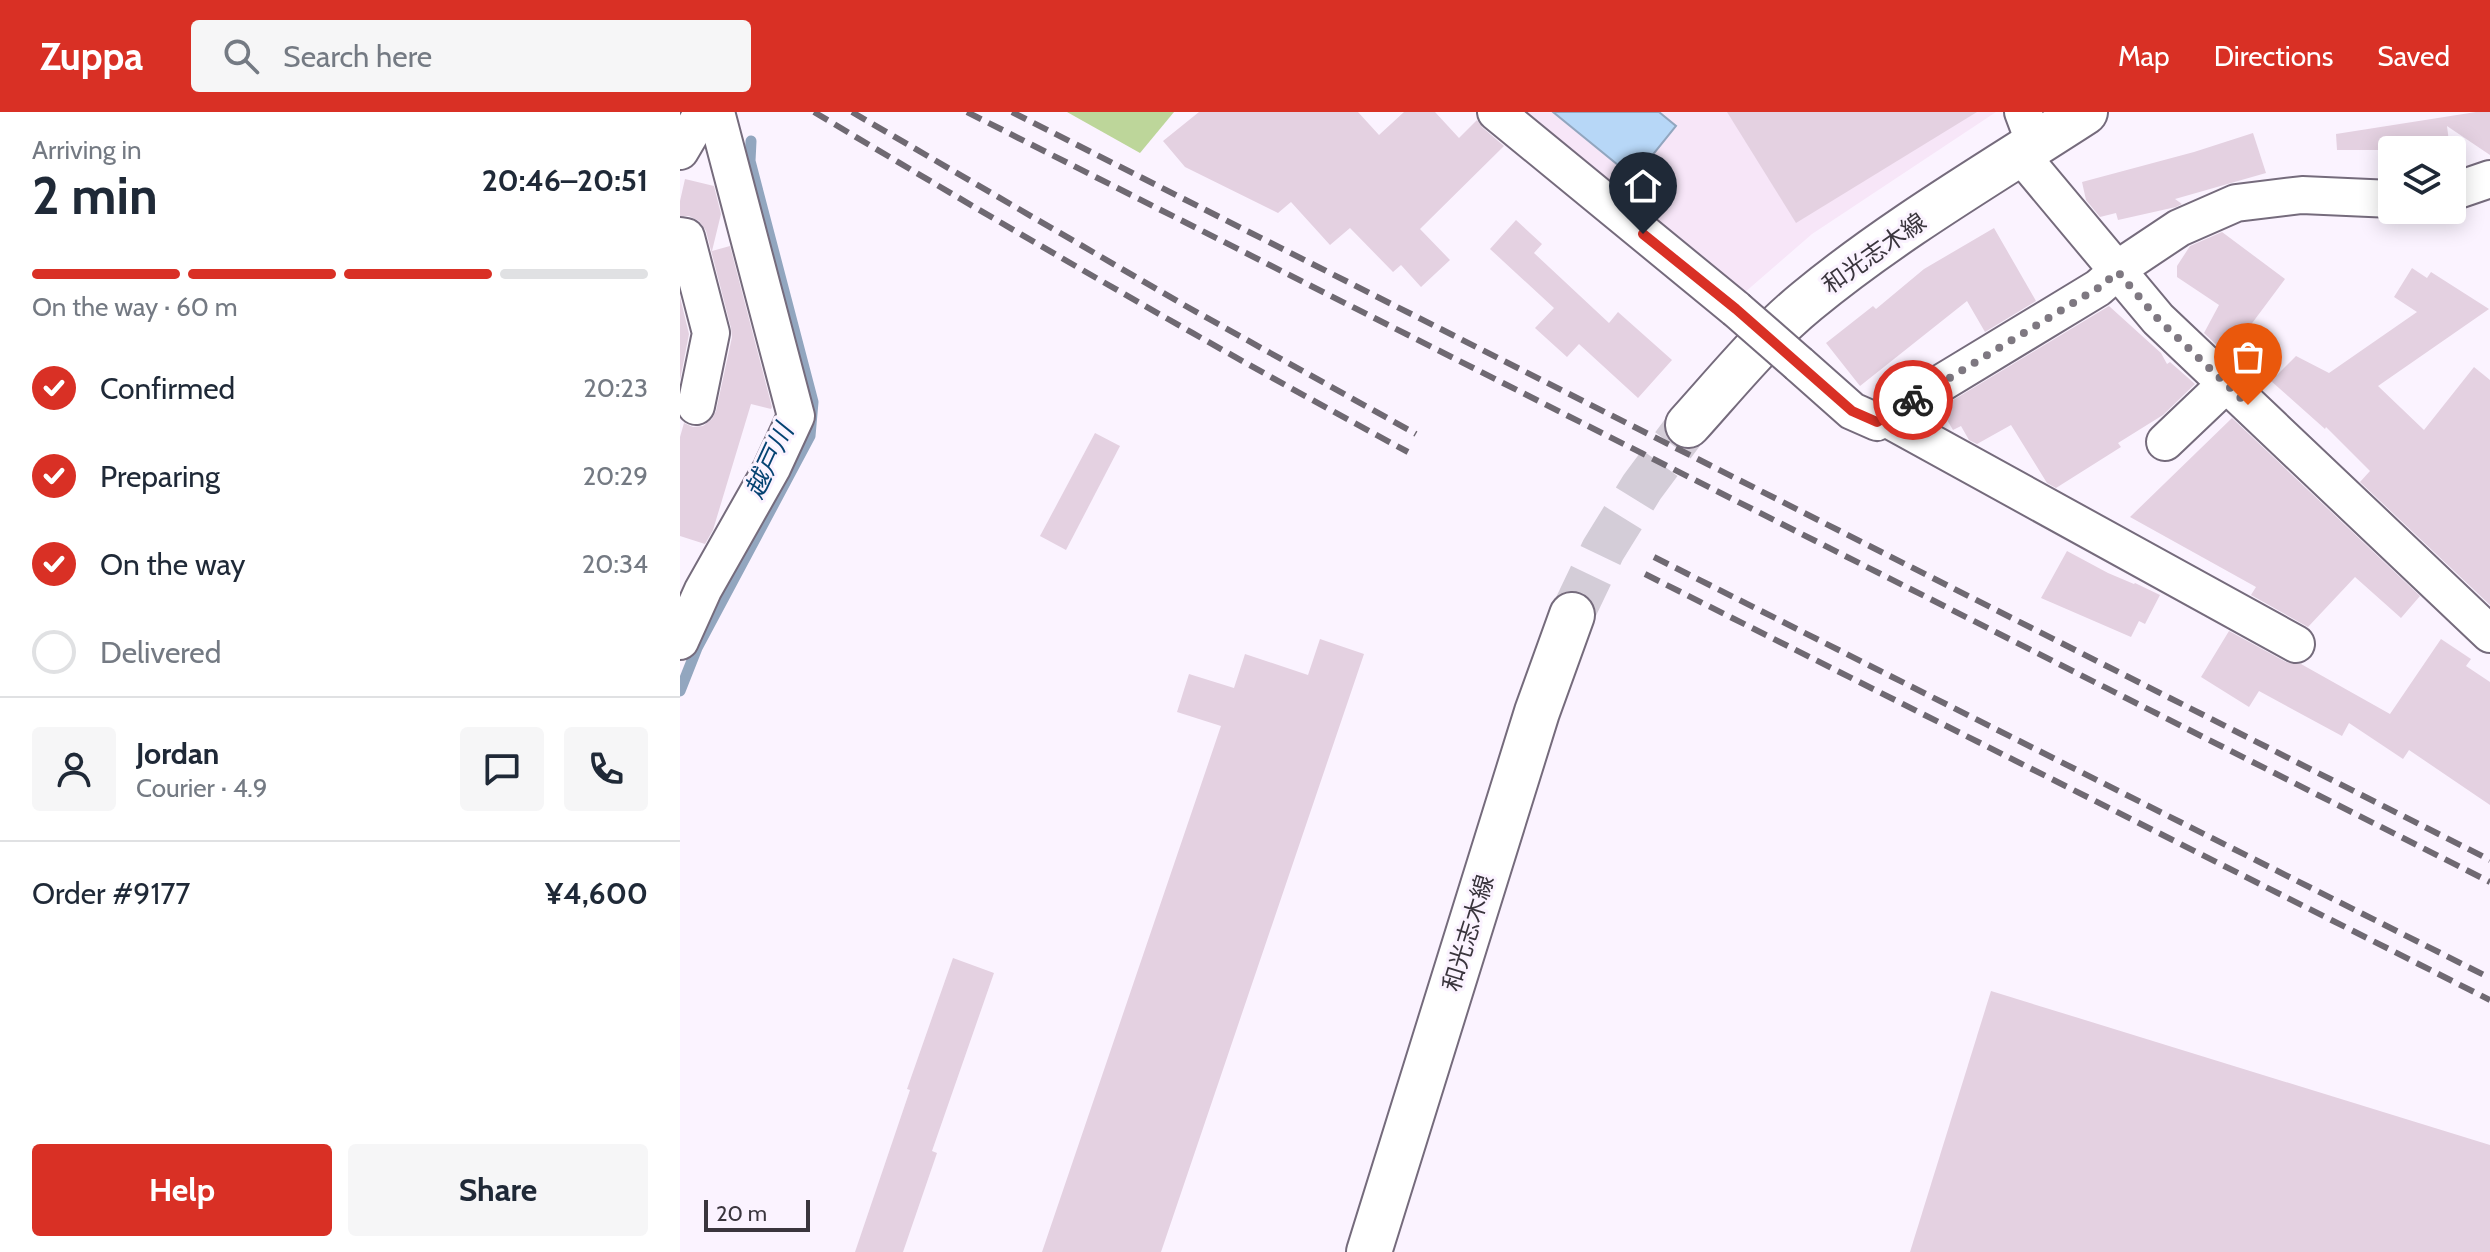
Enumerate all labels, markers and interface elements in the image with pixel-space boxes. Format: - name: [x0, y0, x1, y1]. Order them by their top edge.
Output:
- search box: [191, 20, 751, 92]
- text: Zuppa: [40, 33, 143, 80]
- icon: search: [219, 34, 263, 78]
- text: Search here: [283, 38, 432, 75]
- text: Map: [2118, 39, 2170, 73]
- text: Directions: [2214, 39, 2333, 73]
- text: Saved: [2377, 39, 2450, 73]
- text: Arriving in: [32, 134, 142, 166]
- map controls: [2378, 136, 2466, 224]
- button: layers: [2378, 136, 2466, 224]
- pin: [1609, 152, 1677, 234]
- text: 20:46–20:51: [482, 162, 648, 199]
- text: 2 min: [32, 164, 158, 227]
- icon: home: [1621, 164, 1665, 208]
- street label: 和光志木線: [1817, 207, 1931, 299]
- text: On the way · 60 m: [32, 291, 238, 323]
- pin: [2214, 323, 2282, 405]
- icon: bag: [2226, 335, 2270, 379]
- courier: [1873, 360, 1953, 440]
- icon: check: [32, 366, 76, 410]
- text: Confirmed: [100, 370, 235, 407]
- text: 20:23: [583, 372, 648, 404]
- icon: bike: [1891, 378, 1935, 422]
- water label: 越戸川: [738, 416, 801, 503]
- icon: check: [32, 454, 76, 498]
- text: Preparing: [100, 458, 220, 495]
- text: 20:29: [582, 460, 648, 492]
- icon: check: [32, 542, 76, 586]
- text: On the way: [100, 546, 245, 583]
- text: 20:34: [582, 548, 648, 580]
- text: Delivered: [100, 634, 221, 671]
- button: person: [32, 727, 116, 811]
- button: chat: [460, 727, 544, 811]
- button: phone: [564, 727, 648, 811]
- text: Jordan: [136, 735, 219, 772]
- text: Courier · 4.9: [136, 772, 268, 804]
- street label: 和光志木線: [1437, 871, 1499, 995]
- text: Order #9177: [32, 875, 190, 912]
- text: ¥4,600: [545, 875, 648, 912]
- button: Help: [32, 1144, 332, 1236]
- button: Share: [348, 1144, 648, 1236]
- scale bar: [704, 1196, 810, 1232]
- text: 20 m: [716, 1200, 767, 1227]

